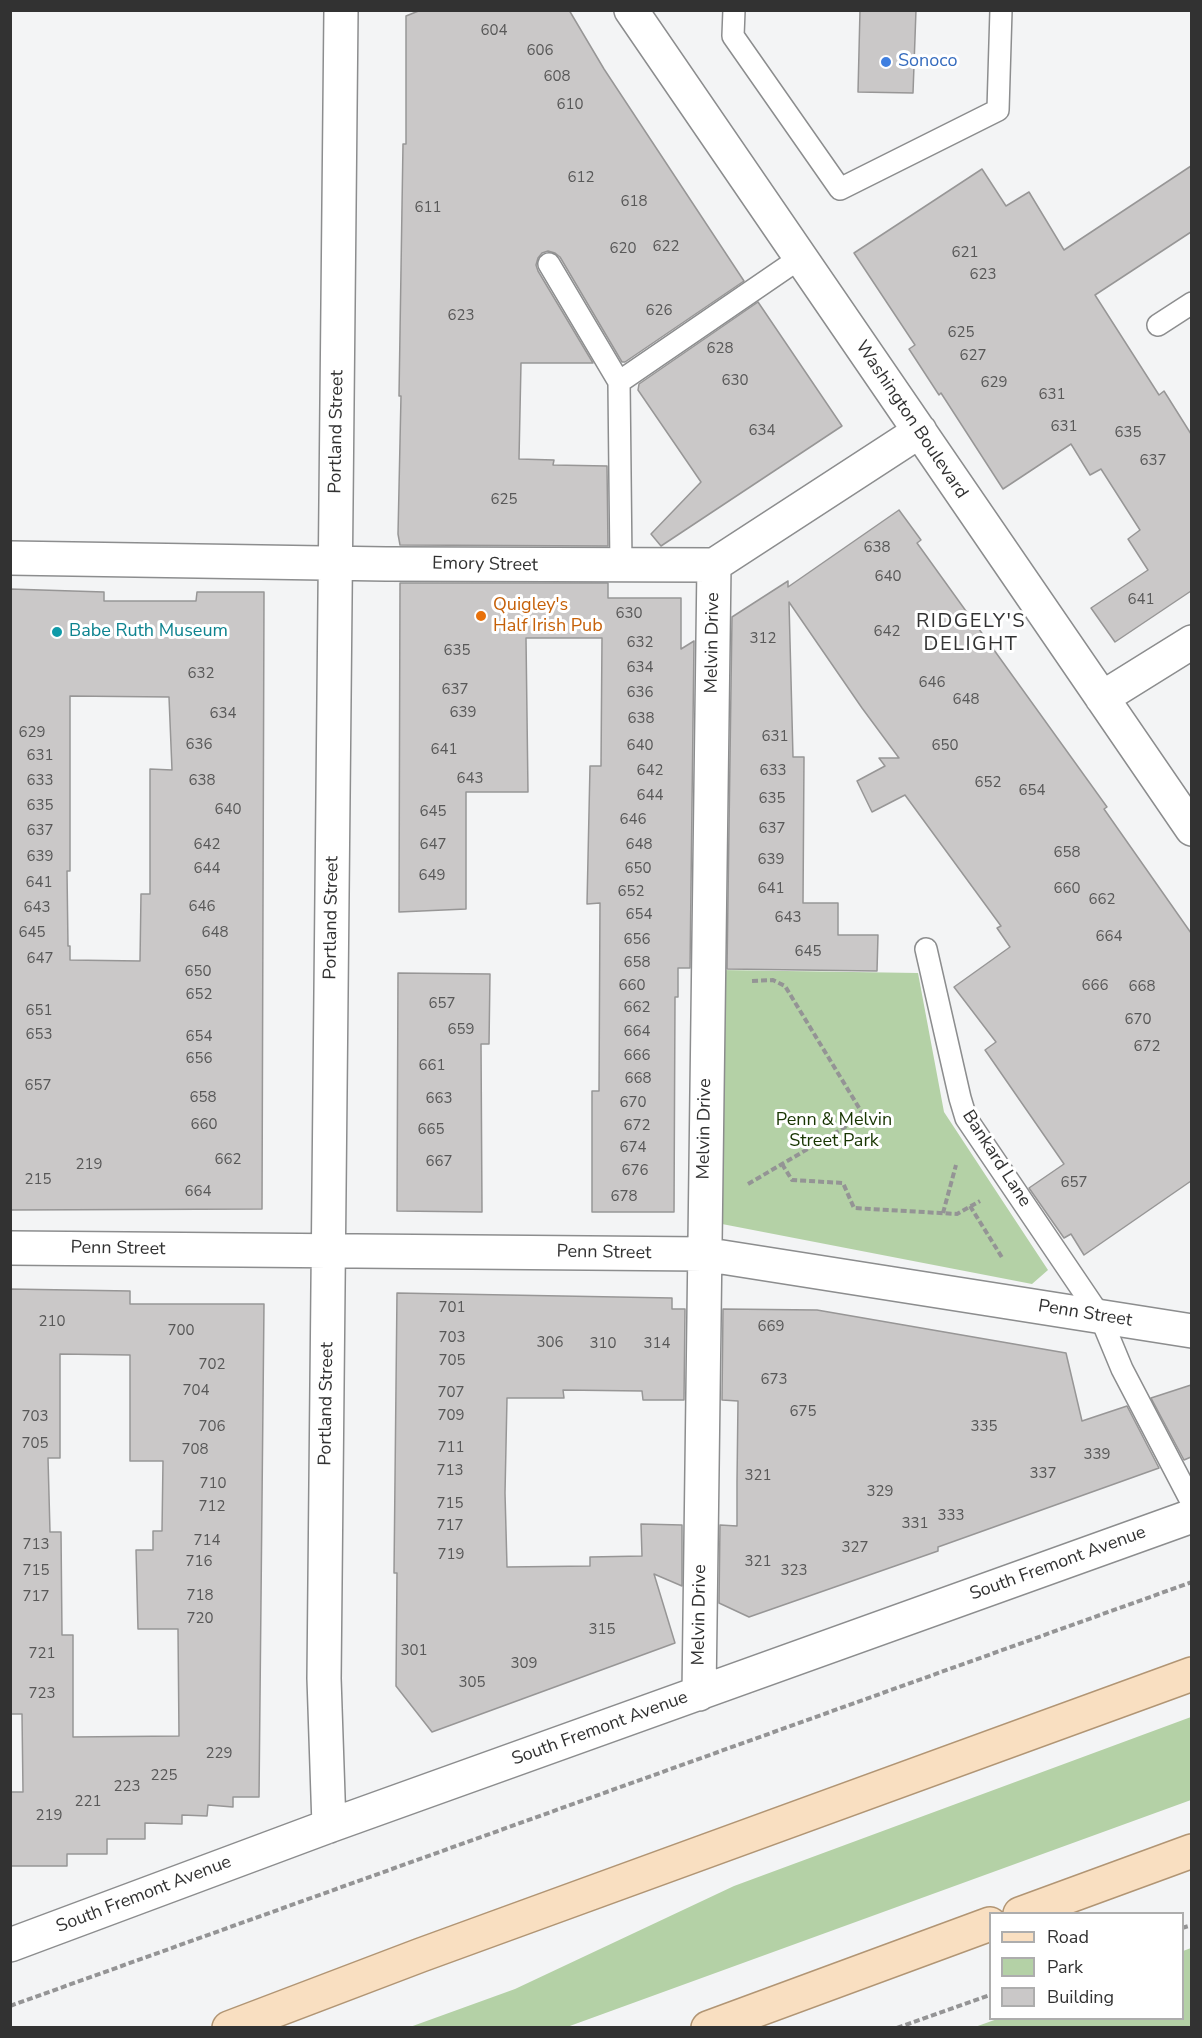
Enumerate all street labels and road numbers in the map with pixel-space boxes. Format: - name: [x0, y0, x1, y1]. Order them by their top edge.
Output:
- street label: Washington Boulevard: [850, 337, 972, 503]
- street label: Portland Street: [325, 370, 349, 494]
- street label: Emory Street: [432, 553, 538, 577]
- street label: Melvin Drive: [701, 592, 725, 694]
- street label: Portland Street: [320, 856, 344, 980]
- street label: Melvin Drive: [693, 1078, 717, 1180]
- street label: Bankard Lane: [957, 1107, 1035, 1211]
- street label: Penn Street: [70, 1237, 166, 1261]
- street label: Penn Street: [556, 1241, 652, 1265]
- street label: Penn Street: [1037, 1296, 1133, 1332]
- street label: Portland Street: [315, 1342, 339, 1466]
- street label: South Fremont Avenue: [967, 1522, 1149, 1606]
- street label: Melvin Drive: [688, 1564, 712, 1666]
- street label: South Fremont Avenue: [509, 1687, 691, 1771]
- street label: South Fremont Avenue: [53, 1852, 235, 1938]

